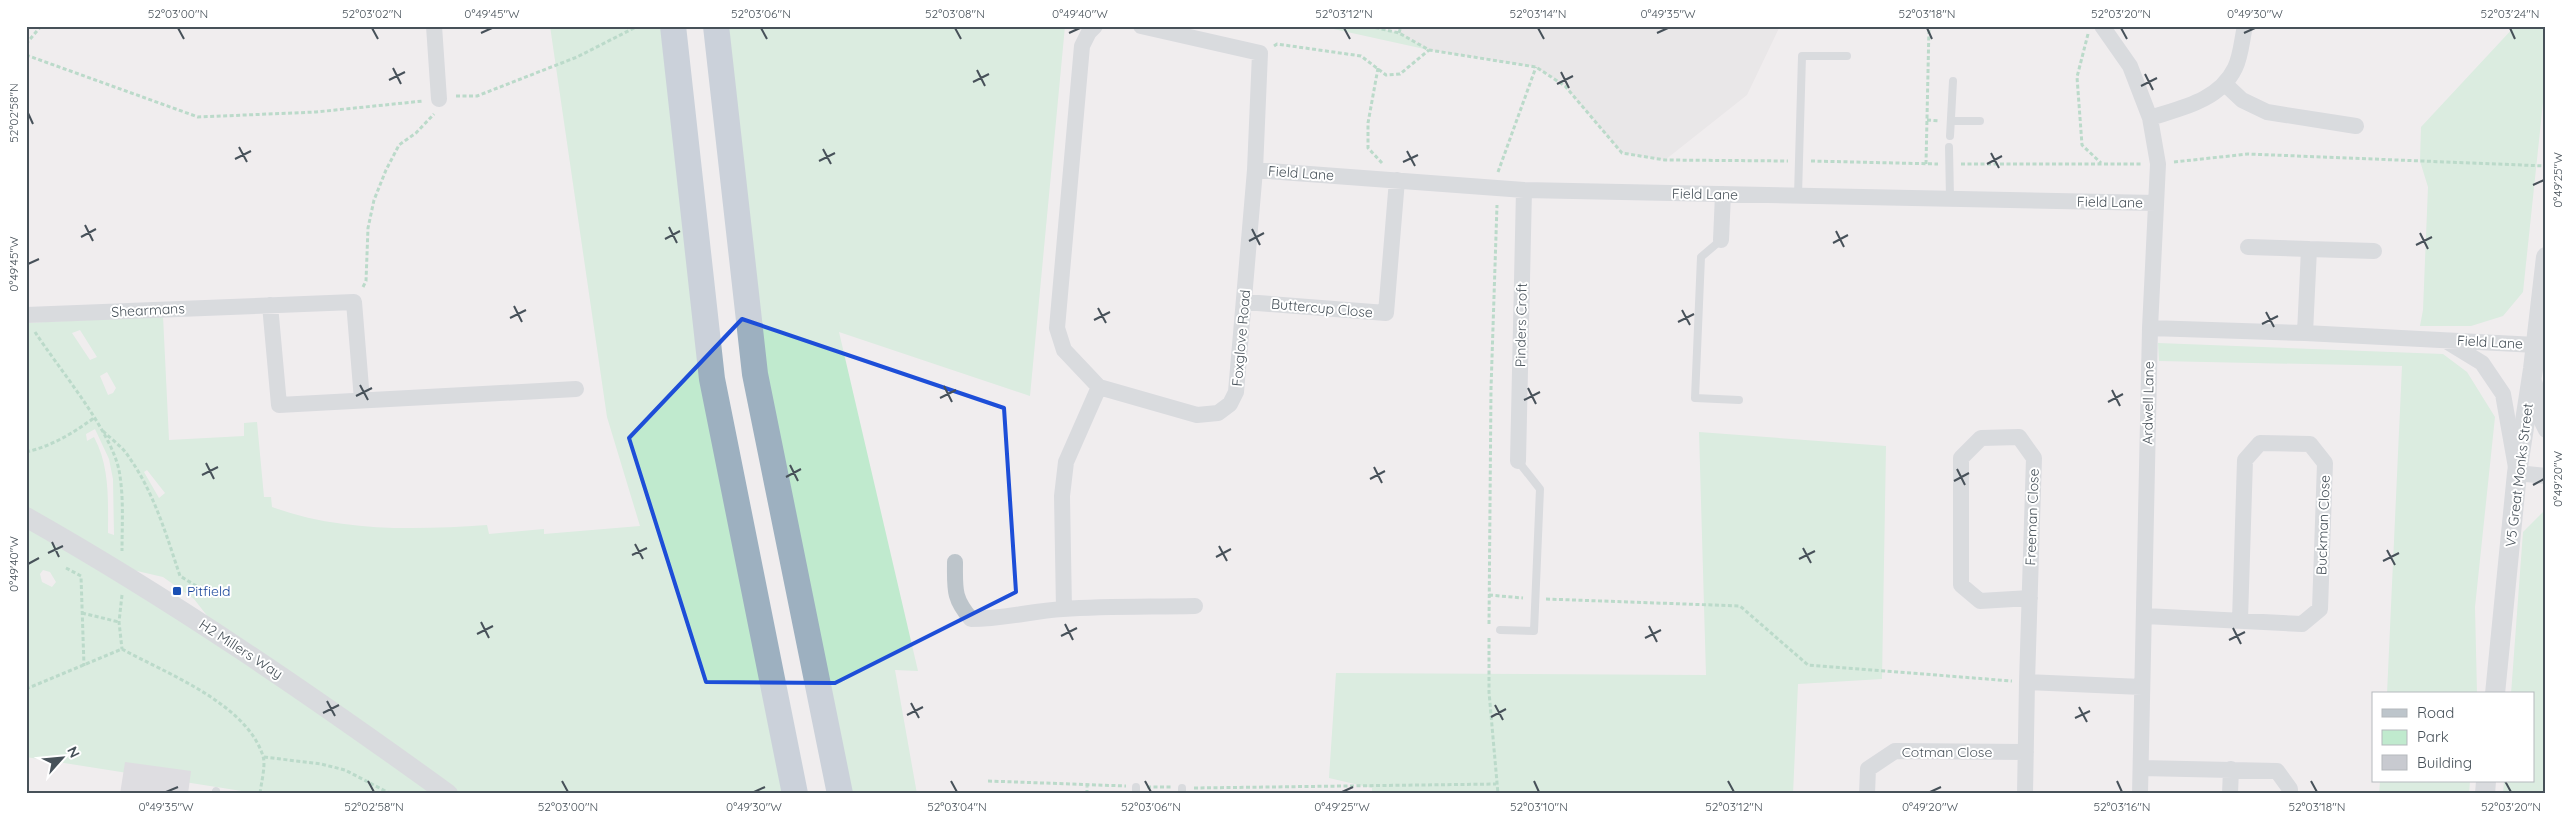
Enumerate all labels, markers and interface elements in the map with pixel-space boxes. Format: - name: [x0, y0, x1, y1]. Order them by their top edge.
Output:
- text: 52°03'00"N: [148, 6, 208, 21]
- text: 52°03'02"N: [342, 6, 402, 21]
- text: 0°49'45"W: [464, 6, 520, 21]
- text: 52°03'06"N: [731, 6, 791, 21]
- text: 52°03'08"N: [925, 6, 985, 21]
- text: 0°49'40"W: [1052, 6, 1108, 21]
- text: 52°03'12"N: [1315, 6, 1373, 21]
- text: 52°03'14"N: [1510, 6, 1566, 21]
- text: 0°49'35"W: [1640, 6, 1696, 21]
- text: 52°03'18"N: [1898, 6, 1956, 21]
- text: 52°03'20"N: [2091, 6, 2151, 21]
- text: 0°49'30"W: [2227, 6, 2283, 21]
- text: 52°03'24"N: [2480, 6, 2540, 21]
- text: 52°02'58"N: [6, 83, 21, 143]
- text: 0°49'25"W: [2550, 152, 2565, 208]
- street label: Field Lane: [1267, 162, 1335, 184]
- street label: Field Lane: [1672, 184, 1738, 204]
- street label: Field Lane: [2077, 192, 2143, 212]
- text: 0°49'45"W: [6, 236, 21, 292]
- street label: Pinders Croft: [1511, 283, 1531, 367]
- street label: Foxglove Road: [1228, 289, 1254, 387]
- street label: Buttercup Close: [1270, 295, 1374, 321]
- street label: Shearmans: [111, 299, 185, 321]
- street label: Field Lane: [2456, 331, 2524, 353]
- street label: Ardwell Lane: [2138, 361, 2158, 445]
- street label: V5 Great Monks Street: [2501, 402, 2537, 548]
- text: 0°49'20"W: [2550, 450, 2565, 507]
- street label: Freeman Close: [2021, 468, 2043, 566]
- street label: Buckman Close: [2312, 475, 2334, 575]
- text: 0°49'40"W: [6, 536, 21, 592]
- place label: Pitfield: [187, 582, 231, 600]
- marker: Pitfield: [171, 585, 183, 597]
- street label: H2 Millers Way: [196, 615, 286, 683]
- legend: [2372, 692, 2534, 782]
- text: Road: [2417, 703, 2454, 722]
- text: Park: [2417, 727, 2449, 746]
- north arrow: [38, 732, 88, 782]
- text: N: [63, 743, 84, 761]
- street label: Cotman Close: [1902, 743, 1992, 761]
- text: Building: [2417, 753, 2472, 772]
- text: 0°49'35"W: [138, 799, 194, 814]
- text: 52°02'58"N: [344, 799, 404, 814]
- text: 52°03'00"N: [538, 799, 598, 814]
- text: 0°49'30"W: [726, 799, 782, 814]
- text: 52°03'04"N: [927, 799, 987, 814]
- text: 52°03'06"N: [1121, 799, 1181, 814]
- text: 0°49'25"W: [1314, 799, 1370, 814]
- text: 52°03'10"N: [1510, 799, 1568, 814]
- text: 52°03'12"N: [1705, 799, 1763, 814]
- text: 0°49'20"W: [1902, 799, 1959, 814]
- text: 52°03'16"N: [2093, 799, 2151, 814]
- text: 52°03'18"N: [2288, 799, 2346, 814]
- text: 52°03'20"N: [2481, 799, 2541, 814]

